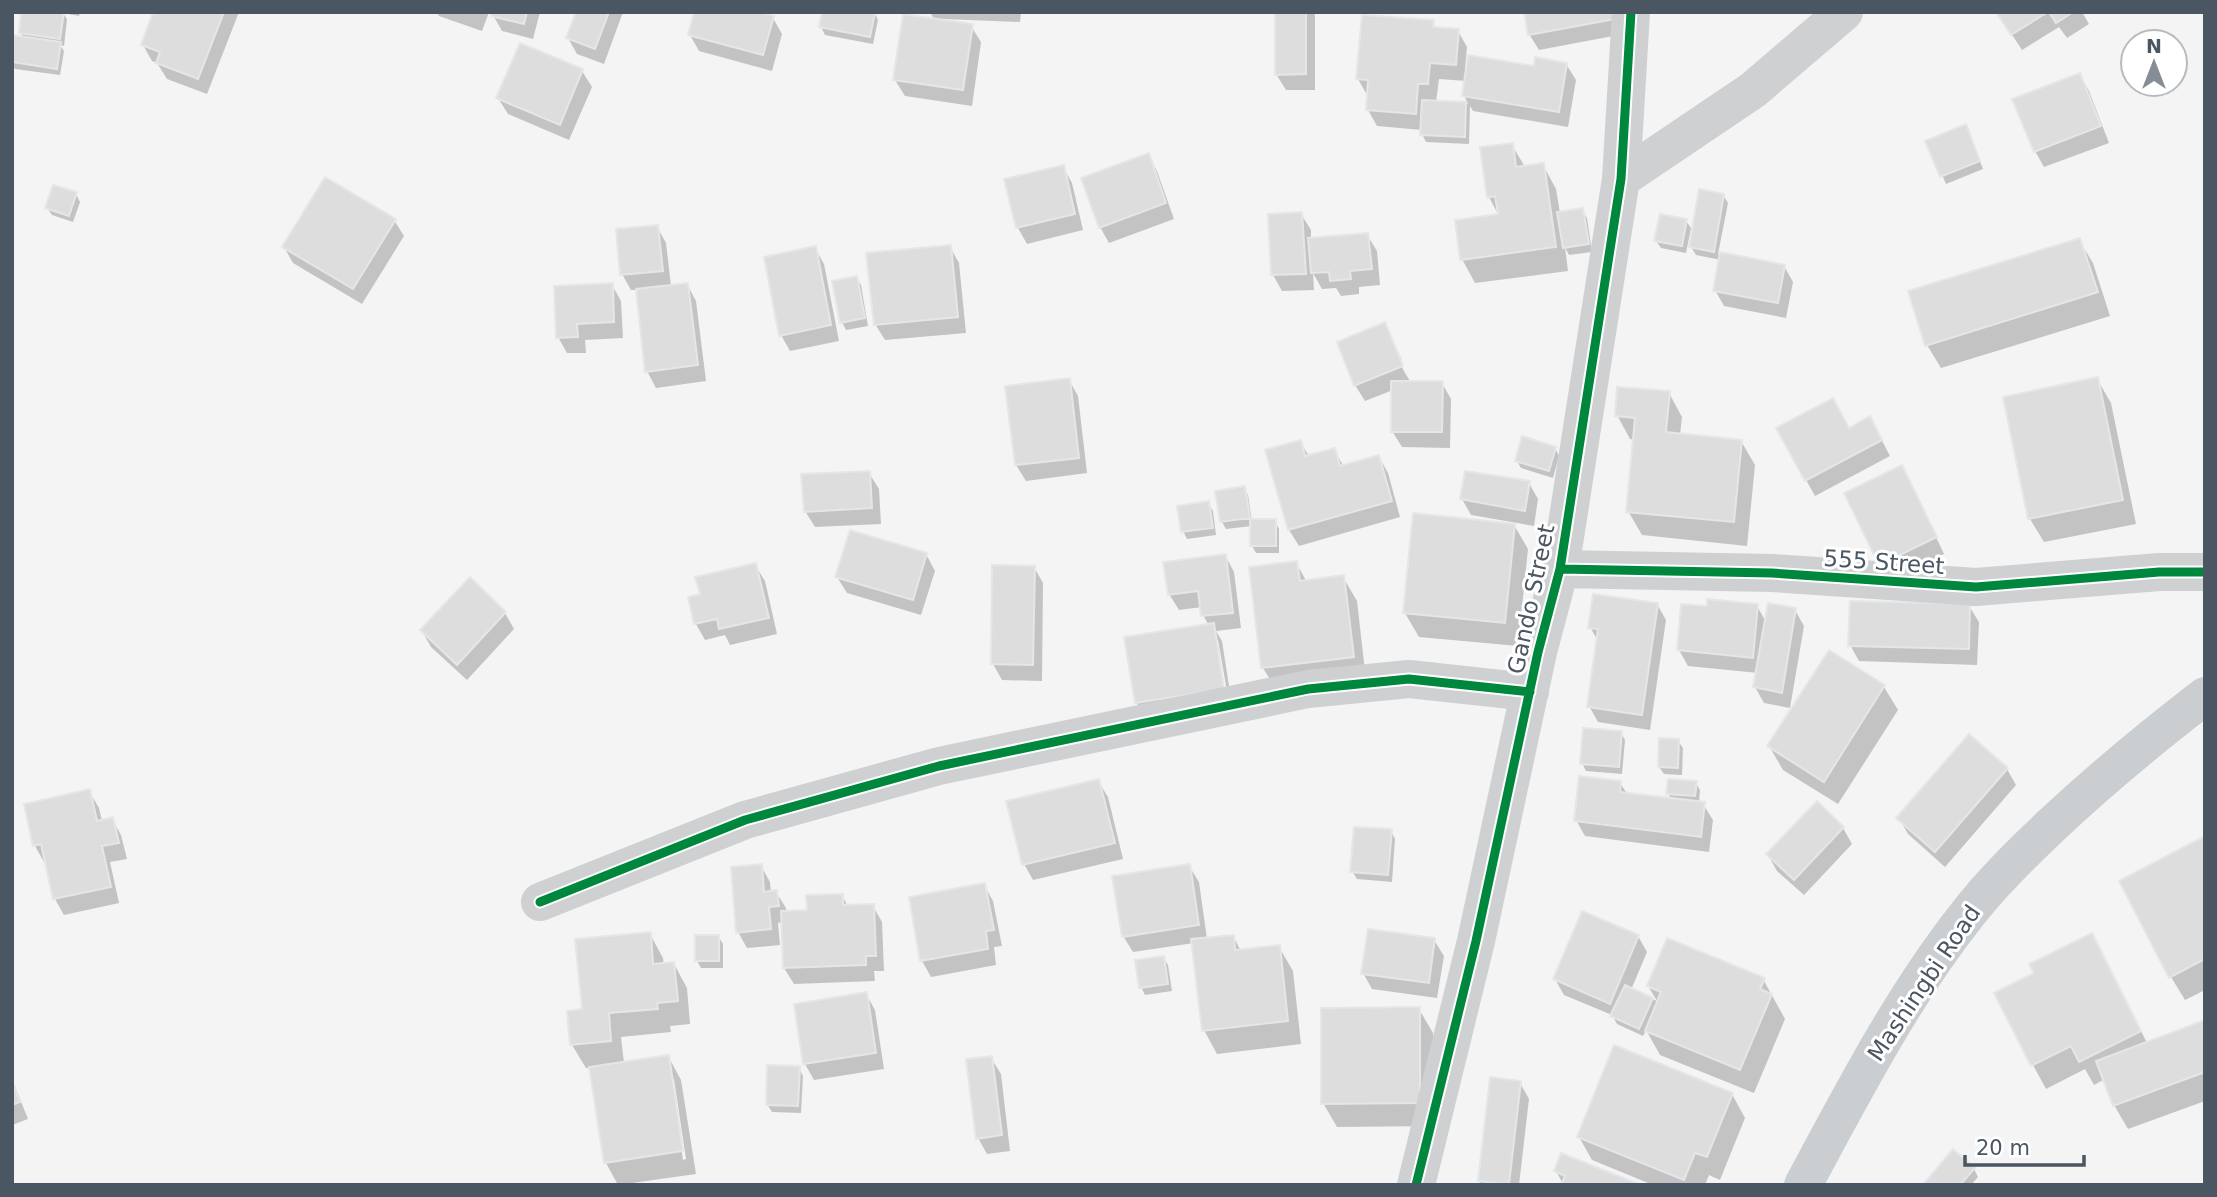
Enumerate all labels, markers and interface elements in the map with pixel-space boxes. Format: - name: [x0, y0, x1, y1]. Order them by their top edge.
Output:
- north arrow: [2119, 28, 2189, 98]
- text: N: [2146, 35, 2162, 57]
- street label: Gando Street: [1502, 522, 1560, 676]
- street label: 555 Street: [1823, 545, 1945, 579]
- street label: Mashingbi Road: [1862, 900, 1986, 1066]
- scale bar: [1965, 1124, 2084, 1168]
- text: 20 m: [1976, 1136, 2030, 1160]

